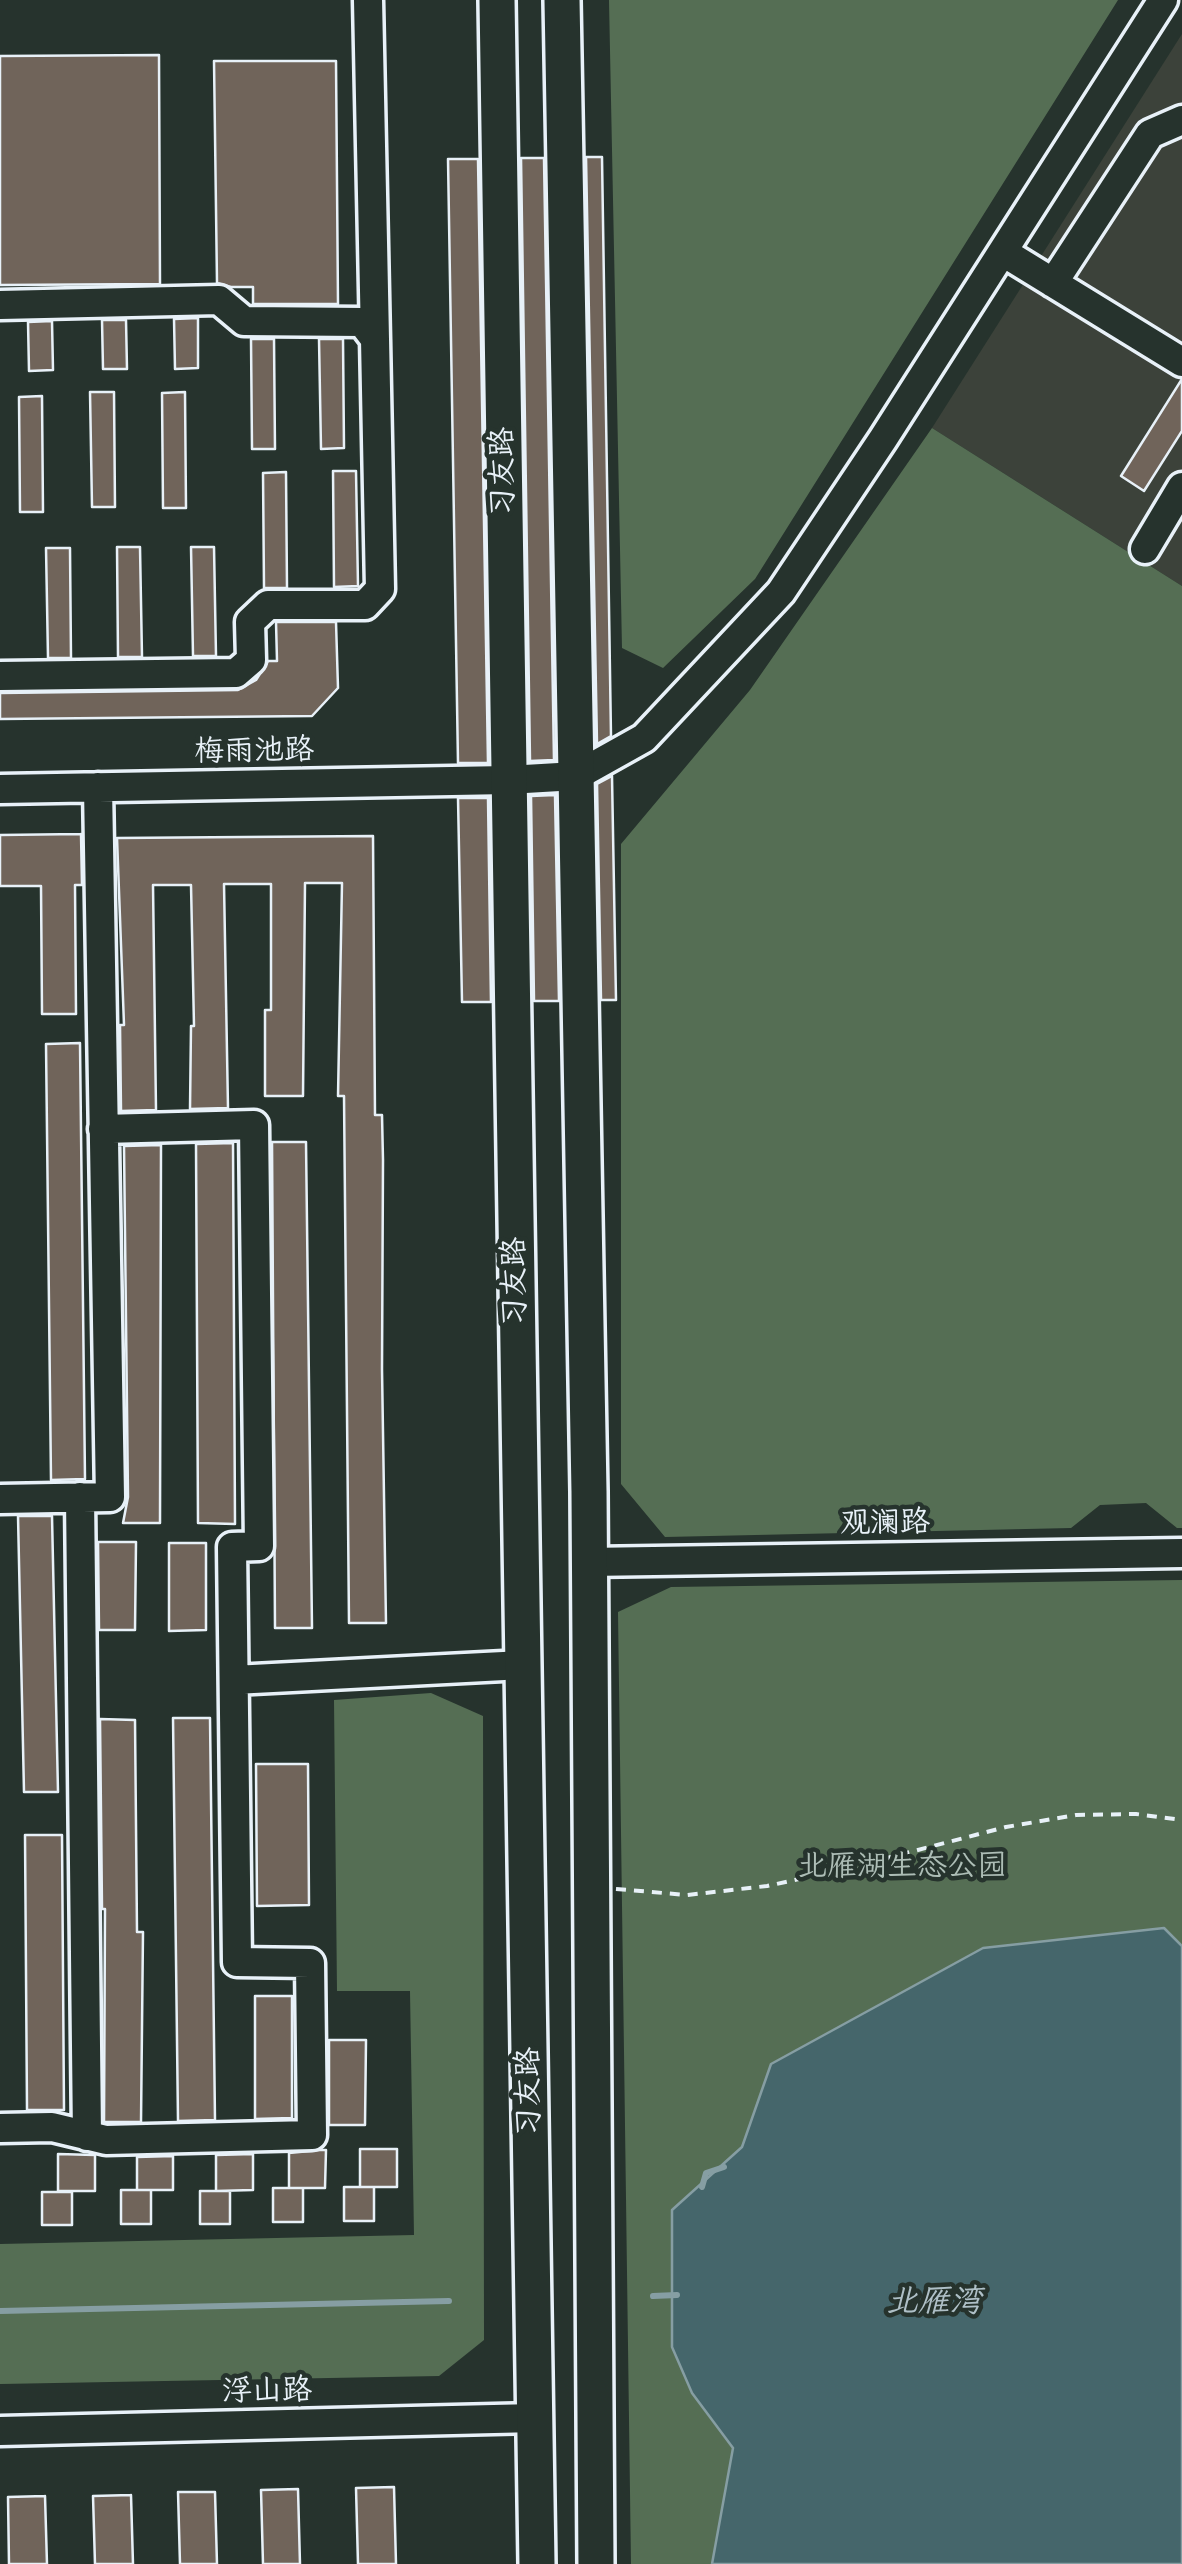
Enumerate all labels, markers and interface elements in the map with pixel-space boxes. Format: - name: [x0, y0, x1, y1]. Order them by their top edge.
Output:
- street label: 习友路: [485, 427, 523, 517]
- street label: 梅雨池路: [194, 733, 314, 771]
- street label: 习友路: [497, 1237, 535, 1327]
- street label: 观澜路: [840, 1505, 930, 1543]
- park label: 北雁湖生态公园: [797, 1849, 1007, 1885]
- street label: 习友路: [511, 2047, 549, 2137]
- water label: 北雁湾: [886, 2284, 982, 2322]
- street label: 浮山路: [222, 2373, 312, 2411]

